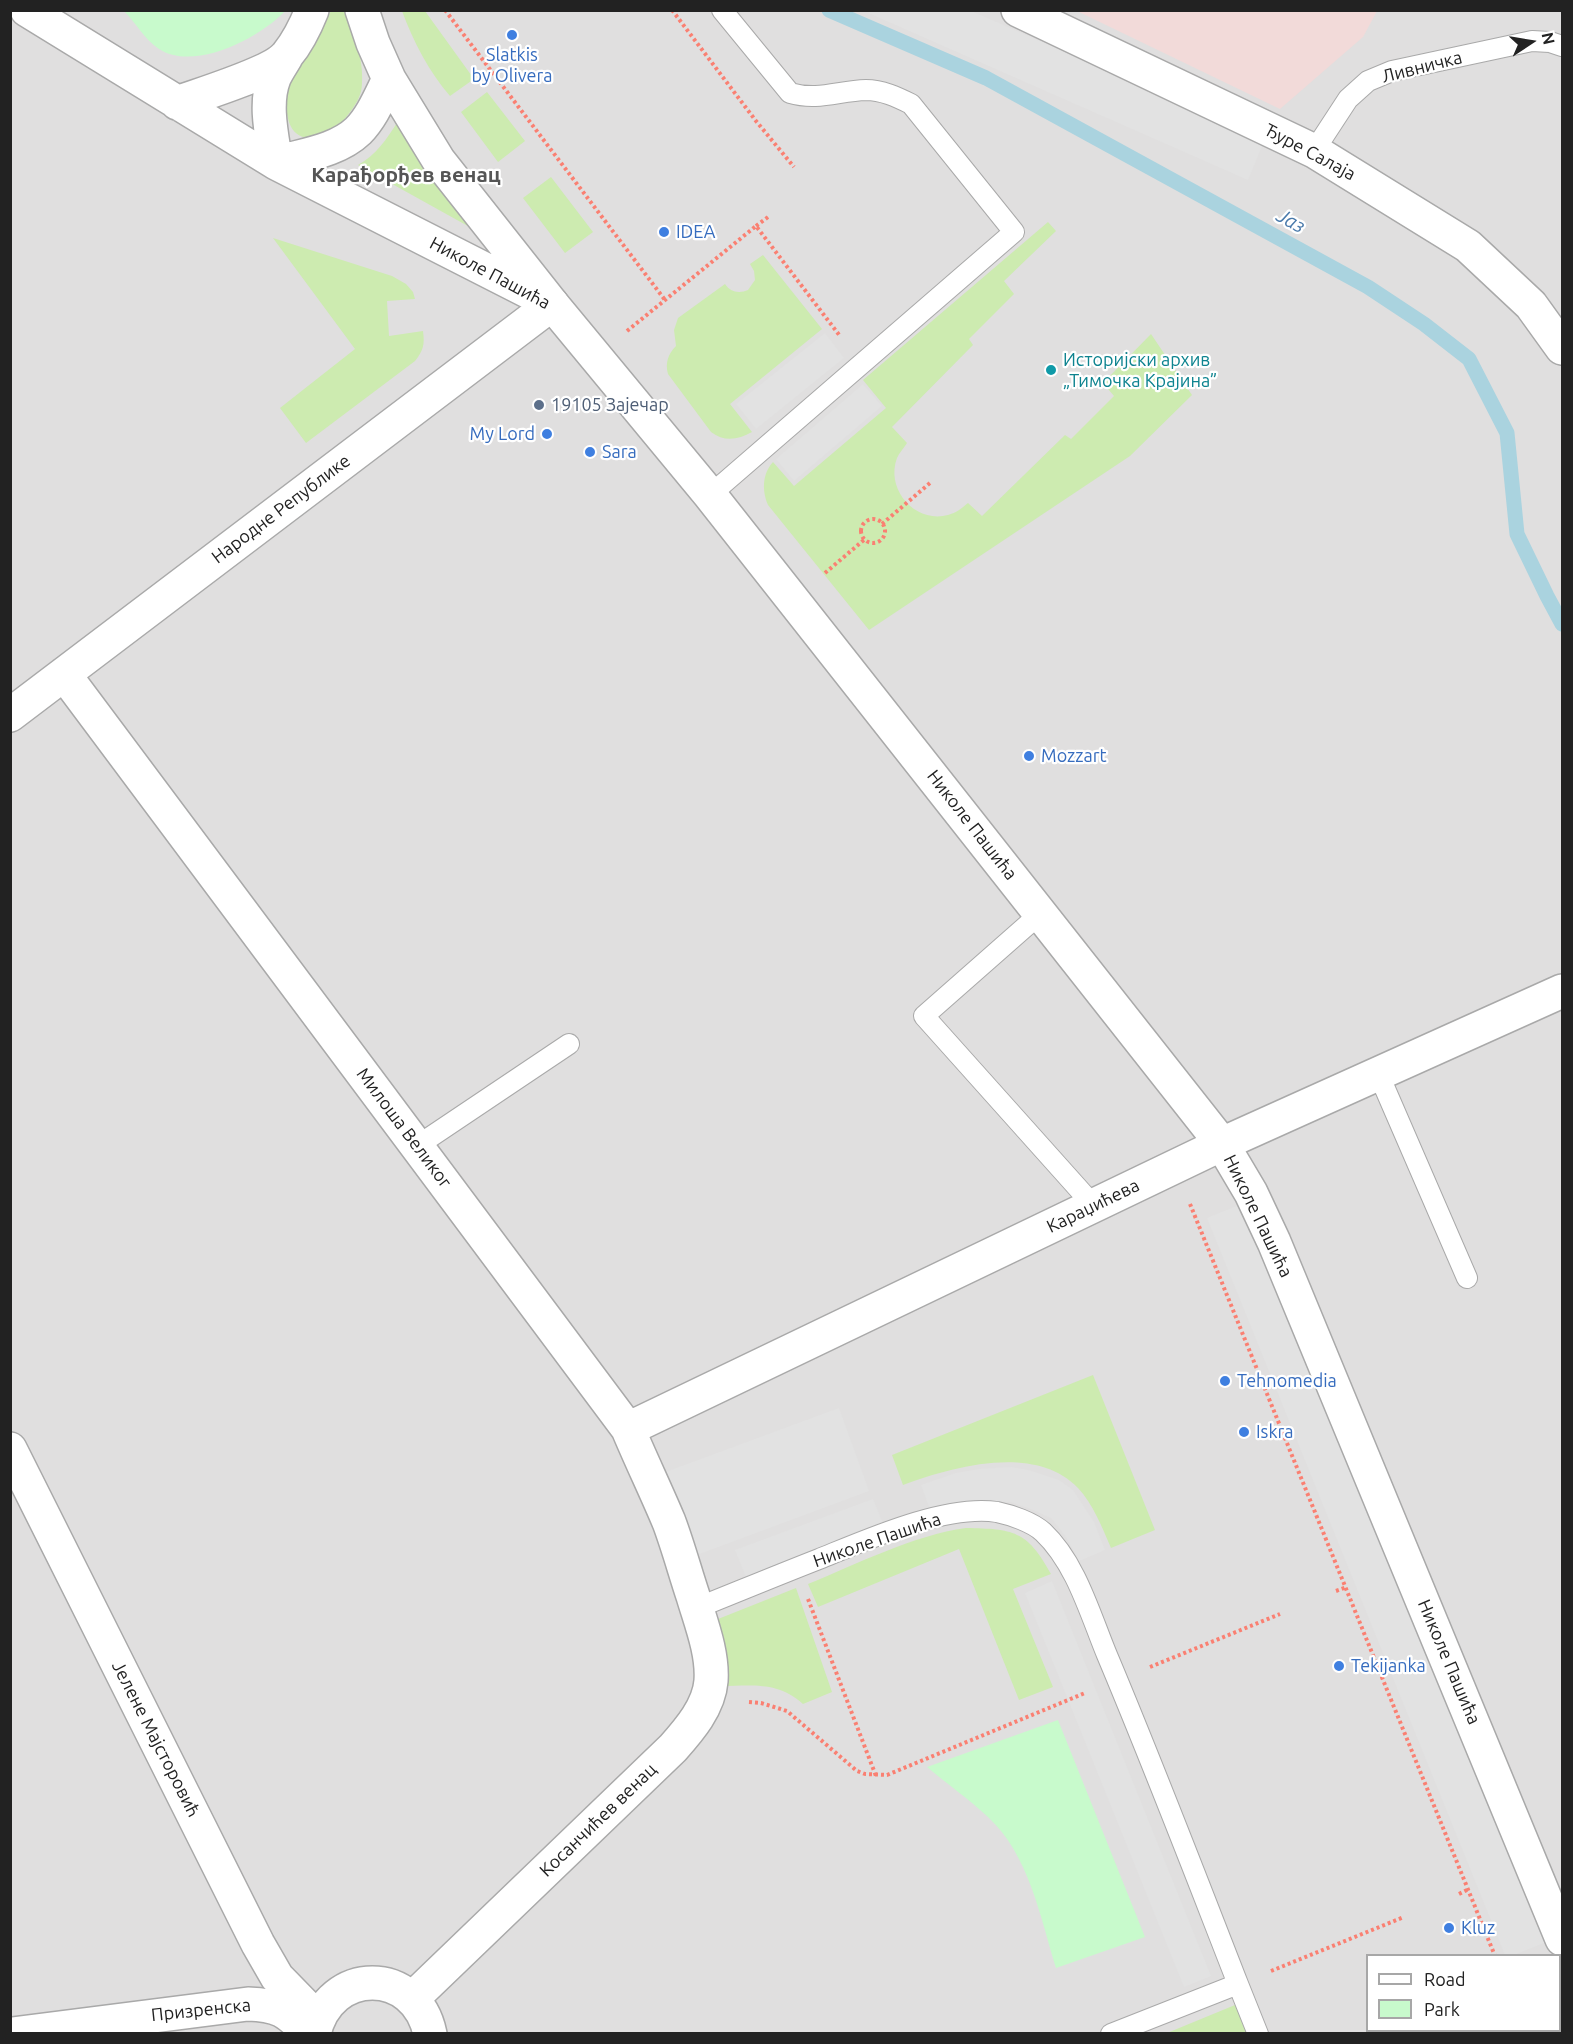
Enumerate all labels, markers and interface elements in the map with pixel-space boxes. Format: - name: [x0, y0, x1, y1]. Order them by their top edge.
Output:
- north arrow: [1501, 12, 1561, 72]
- marker: Slatkis by Olivera: [505, 28, 519, 42]
- text: N: [1539, 31, 1559, 46]
- place label: Slatkis by Olivera: [471, 44, 553, 86]
- street label: Ливничка: [1380, 47, 1464, 87]
- street label: Ђуре Салаја: [1261, 119, 1359, 185]
- district label: Карађорђев венац: [311, 162, 501, 188]
- water label: Јаз: [1273, 204, 1309, 238]
- place label: IDEA: [676, 221, 715, 243]
- marker: IDEA: [657, 225, 671, 239]
- street label: Николе Пашића: [426, 232, 554, 314]
- place label: Историјски архив „Тимочка Крајина”: [1063, 349, 1217, 392]
- marker: Историјски архив „Тимочка Крајина”: [1044, 363, 1058, 377]
- place label: 19105 Зајечар: [551, 394, 669, 416]
- marker: 19105 Зајечар: [532, 398, 546, 412]
- place label: My Lord: [470, 423, 535, 445]
- marker: My Lord: [540, 427, 554, 441]
- place label: Sara: [602, 441, 637, 463]
- marker: Sara: [583, 445, 597, 459]
- street label: Народне Републике: [207, 450, 355, 568]
- place label: Mozzart: [1041, 745, 1107, 767]
- marker: Mozzart: [1022, 749, 1036, 763]
- street label: Николе Пашића: [922, 766, 1022, 884]
- street label: Милоша Великог: [352, 1064, 456, 1192]
- street label: Николе Пашића: [1219, 1151, 1297, 1281]
- street label: Караџићева: [1043, 1174, 1143, 1238]
- place label: Tehnomedia: [1237, 1370, 1337, 1392]
- marker: Tehnomedia: [1218, 1374, 1232, 1388]
- place label: Iskra: [1256, 1421, 1294, 1443]
- marker: Iskra: [1237, 1425, 1251, 1439]
- street label: Николе Пашића: [810, 1508, 944, 1572]
- street label: Николе Пашића: [1413, 1596, 1485, 1728]
- place label: Tekijanka: [1351, 1655, 1426, 1677]
- street label: Јелене Мајсторовић: [107, 1657, 205, 1821]
- marker: Tekijanka: [1332, 1659, 1346, 1673]
- street label: Косанчићев венац: [535, 1759, 661, 1881]
- place label: Kluz: [1461, 1917, 1495, 1939]
- marker: Kluz: [1442, 1921, 1456, 1935]
- legend: [1366, 1954, 1561, 2032]
- text: Road: [1424, 1969, 1466, 1989]
- street label: Призренска: [150, 1994, 252, 2026]
- text: Park: [1424, 1999, 1460, 2019]

